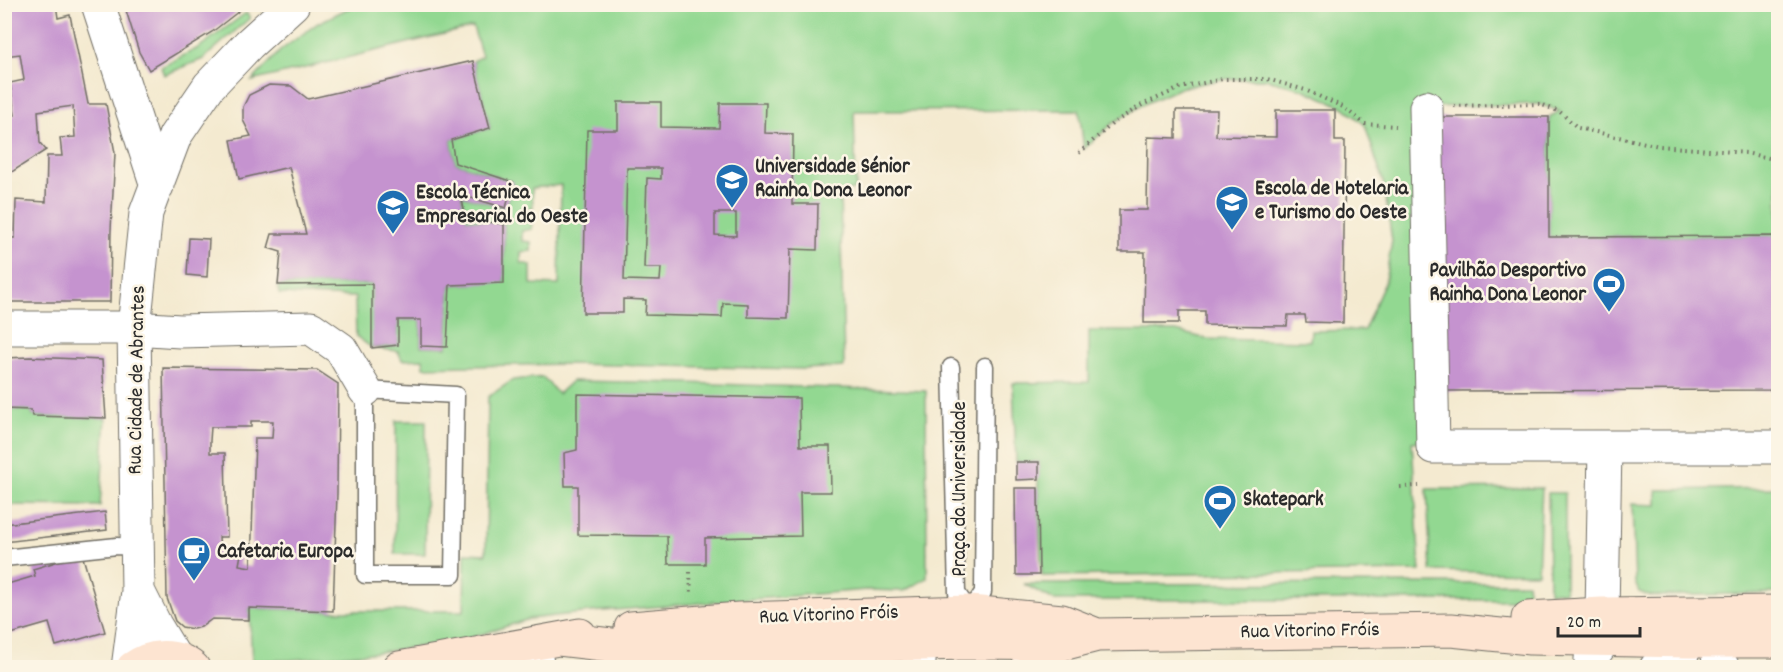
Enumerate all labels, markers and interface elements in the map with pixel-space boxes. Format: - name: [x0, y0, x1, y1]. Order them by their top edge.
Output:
- place label: Universidade Sénior Rainha Dona Leonor: [755, 153, 913, 207]
- school or university icon: Universidade Sénior Rainha Dona Leonor: [714, 162, 750, 209]
- place label: Escola de Hotelaria e Turismo do Oeste: [1255, 175, 1409, 229]
- place label: Escola Técnica Empresarial do Oeste: [416, 179, 588, 233]
- school or university icon: Escola de Hotelaria e Turismo do Oeste: [1214, 184, 1250, 231]
- school or university icon: Escola Técnica Empresarial do Oeste: [375, 188, 411, 235]
- place label: Pavilhão Desportivo Rainha Dona Leonor: [1429, 257, 1587, 311]
- sports icon: Pavilhão Desportivo Rainha Dona Leonor: [1591, 266, 1627, 313]
- street label: Rua Cidade de Abrantes: [121, 285, 155, 475]
- street label: Praça da Universidade: [946, 401, 976, 577]
- sports icon: Skatepark: [1202, 483, 1238, 530]
- place label: Skatepark: [1243, 486, 1324, 516]
- cafe icon: Cafetaria Europa: [176, 535, 212, 582]
- place label: Cafetaria Europa: [217, 538, 354, 568]
- street label: Rua Vitorino Fróis: [759, 599, 899, 633]
- scale bar: [1558, 600, 1640, 638]
- text: 20 m: [1567, 611, 1601, 636]
- street label: Rua Vitorino Fróis: [1240, 616, 1380, 648]

